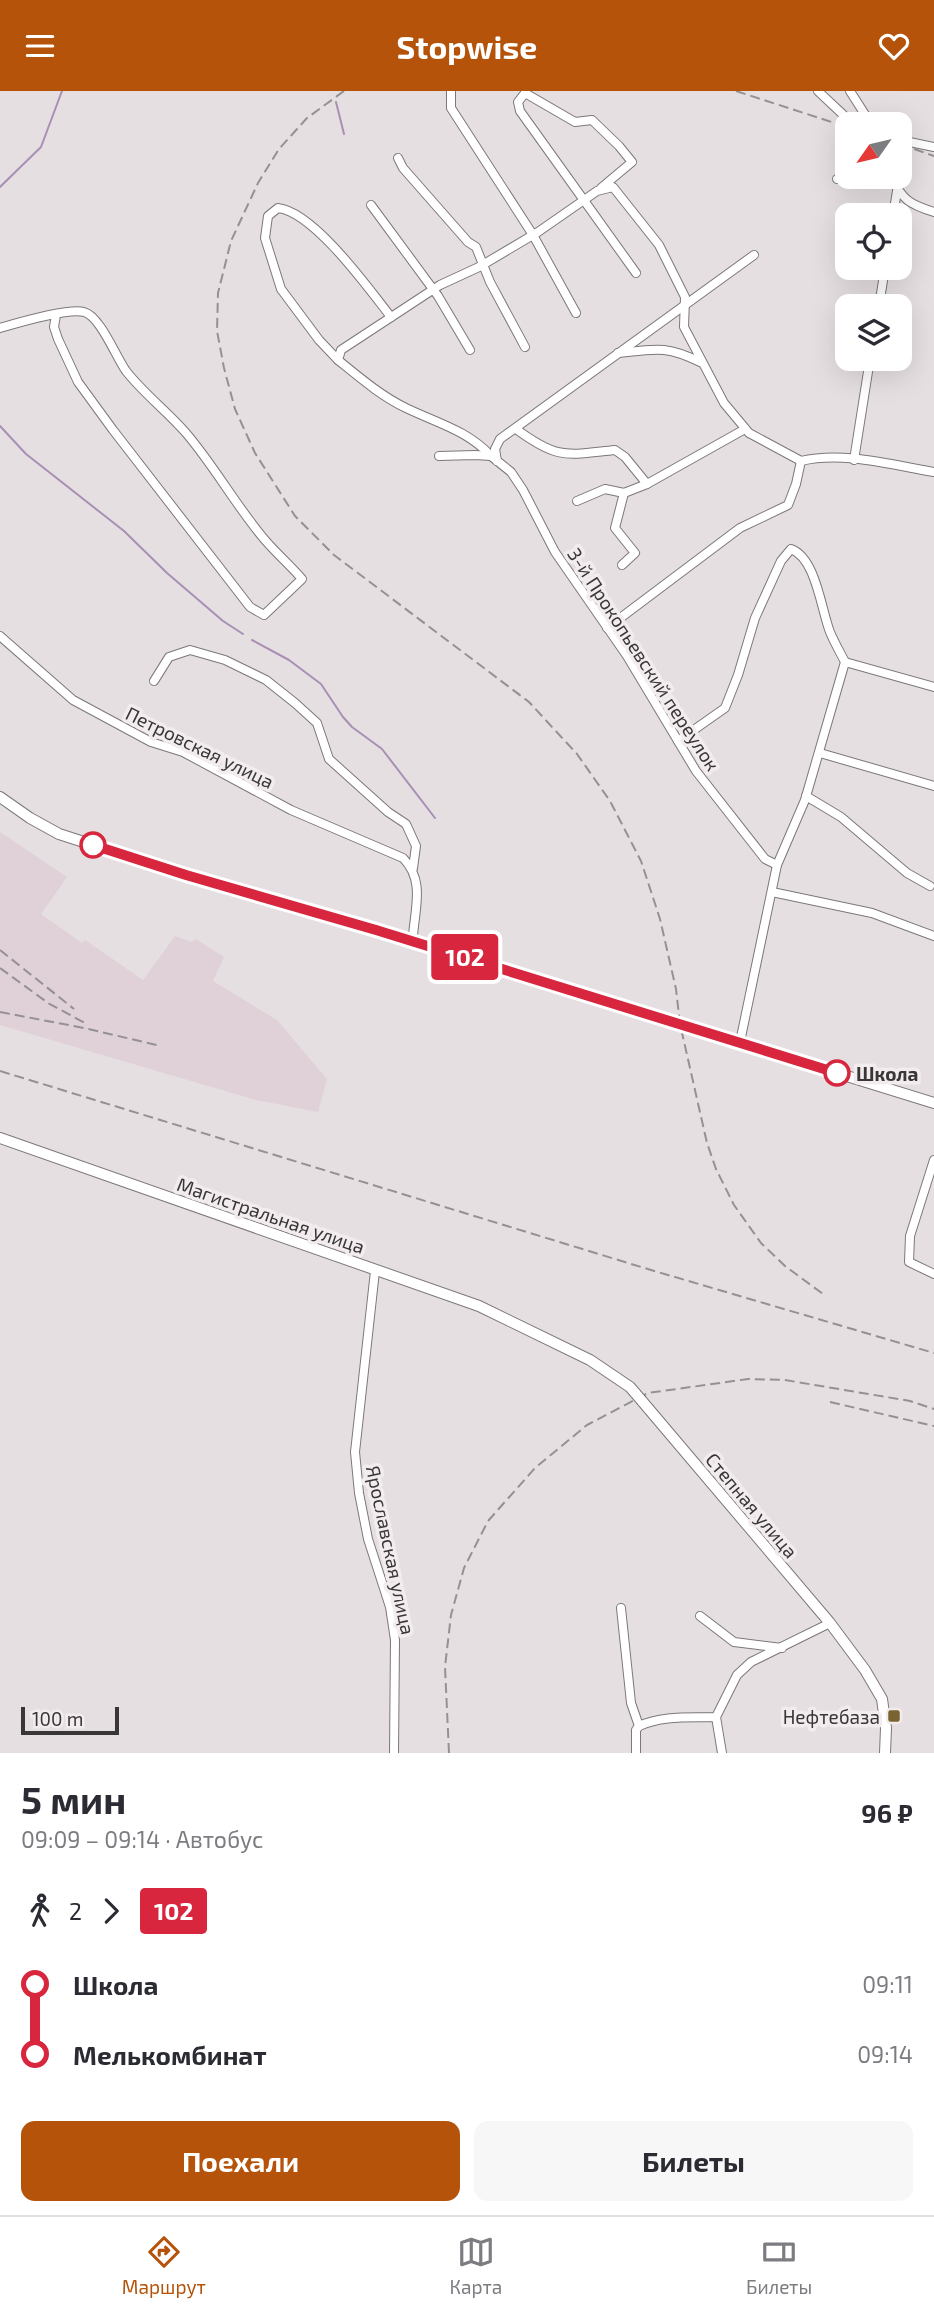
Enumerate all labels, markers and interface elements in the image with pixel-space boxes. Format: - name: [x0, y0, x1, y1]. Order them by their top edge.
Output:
- icon: menu: [21, 27, 59, 65]
- text: Stopwise: [397, 27, 537, 65]
- icon: heart: [875, 27, 913, 65]
- north arrow: [835, 112, 912, 189]
- map controls: [835, 112, 912, 371]
- button: locate: [835, 203, 912, 280]
- button: layers: [835, 294, 912, 371]
- street label: 3-й Прокопьевский переулок: [562, 543, 725, 775]
- street label: Петровская улица: [122, 701, 278, 794]
- unlabelled marker: [80, 832, 106, 858]
- line badge: 102: [425, 934, 505, 980]
- text: 102: [445, 942, 485, 971]
- marker: Школа: [824, 1060, 850, 1086]
- place label: Школа: [856, 1062, 918, 1085]
- street label: Магистральная улица: [174, 1172, 368, 1259]
- street label: Степная улица: [701, 1448, 803, 1563]
- street label: Ярославская улица: [361, 1463, 420, 1637]
- scale bar: [21, 1704, 119, 1736]
- place label: Нефтебаза: [783, 1705, 880, 1728]
- text: 100 m: [32, 1707, 83, 1730]
- marker: Нефтебаза: [886, 1708, 902, 1724]
- text: 5 мин: [21, 1776, 126, 1822]
- text: 96 ₽: [861, 1797, 913, 1828]
- text: 09:09 – 09:14 · Автобус: [21, 1825, 263, 1853]
- icon: walk: [21, 1892, 59, 1930]
- icon: forward: [92, 1892, 130, 1930]
- text: 102: [154, 1896, 193, 1925]
- text: 2: [69, 1897, 82, 1925]
- text: Школа: [73, 1969, 158, 2000]
- text: 09:11: [862, 1970, 913, 1998]
- text: Мелькомбинат: [73, 2039, 267, 2070]
- text: 09:14: [857, 2040, 913, 2068]
- button: Поехали: [21, 2121, 460, 2201]
- button: Билеты: [474, 2121, 913, 2201]
- tab: Маршрут: [122, 2233, 206, 2298]
- tab: Карта: [450, 2233, 502, 2298]
- tab: Билеты: [746, 2233, 812, 2298]

